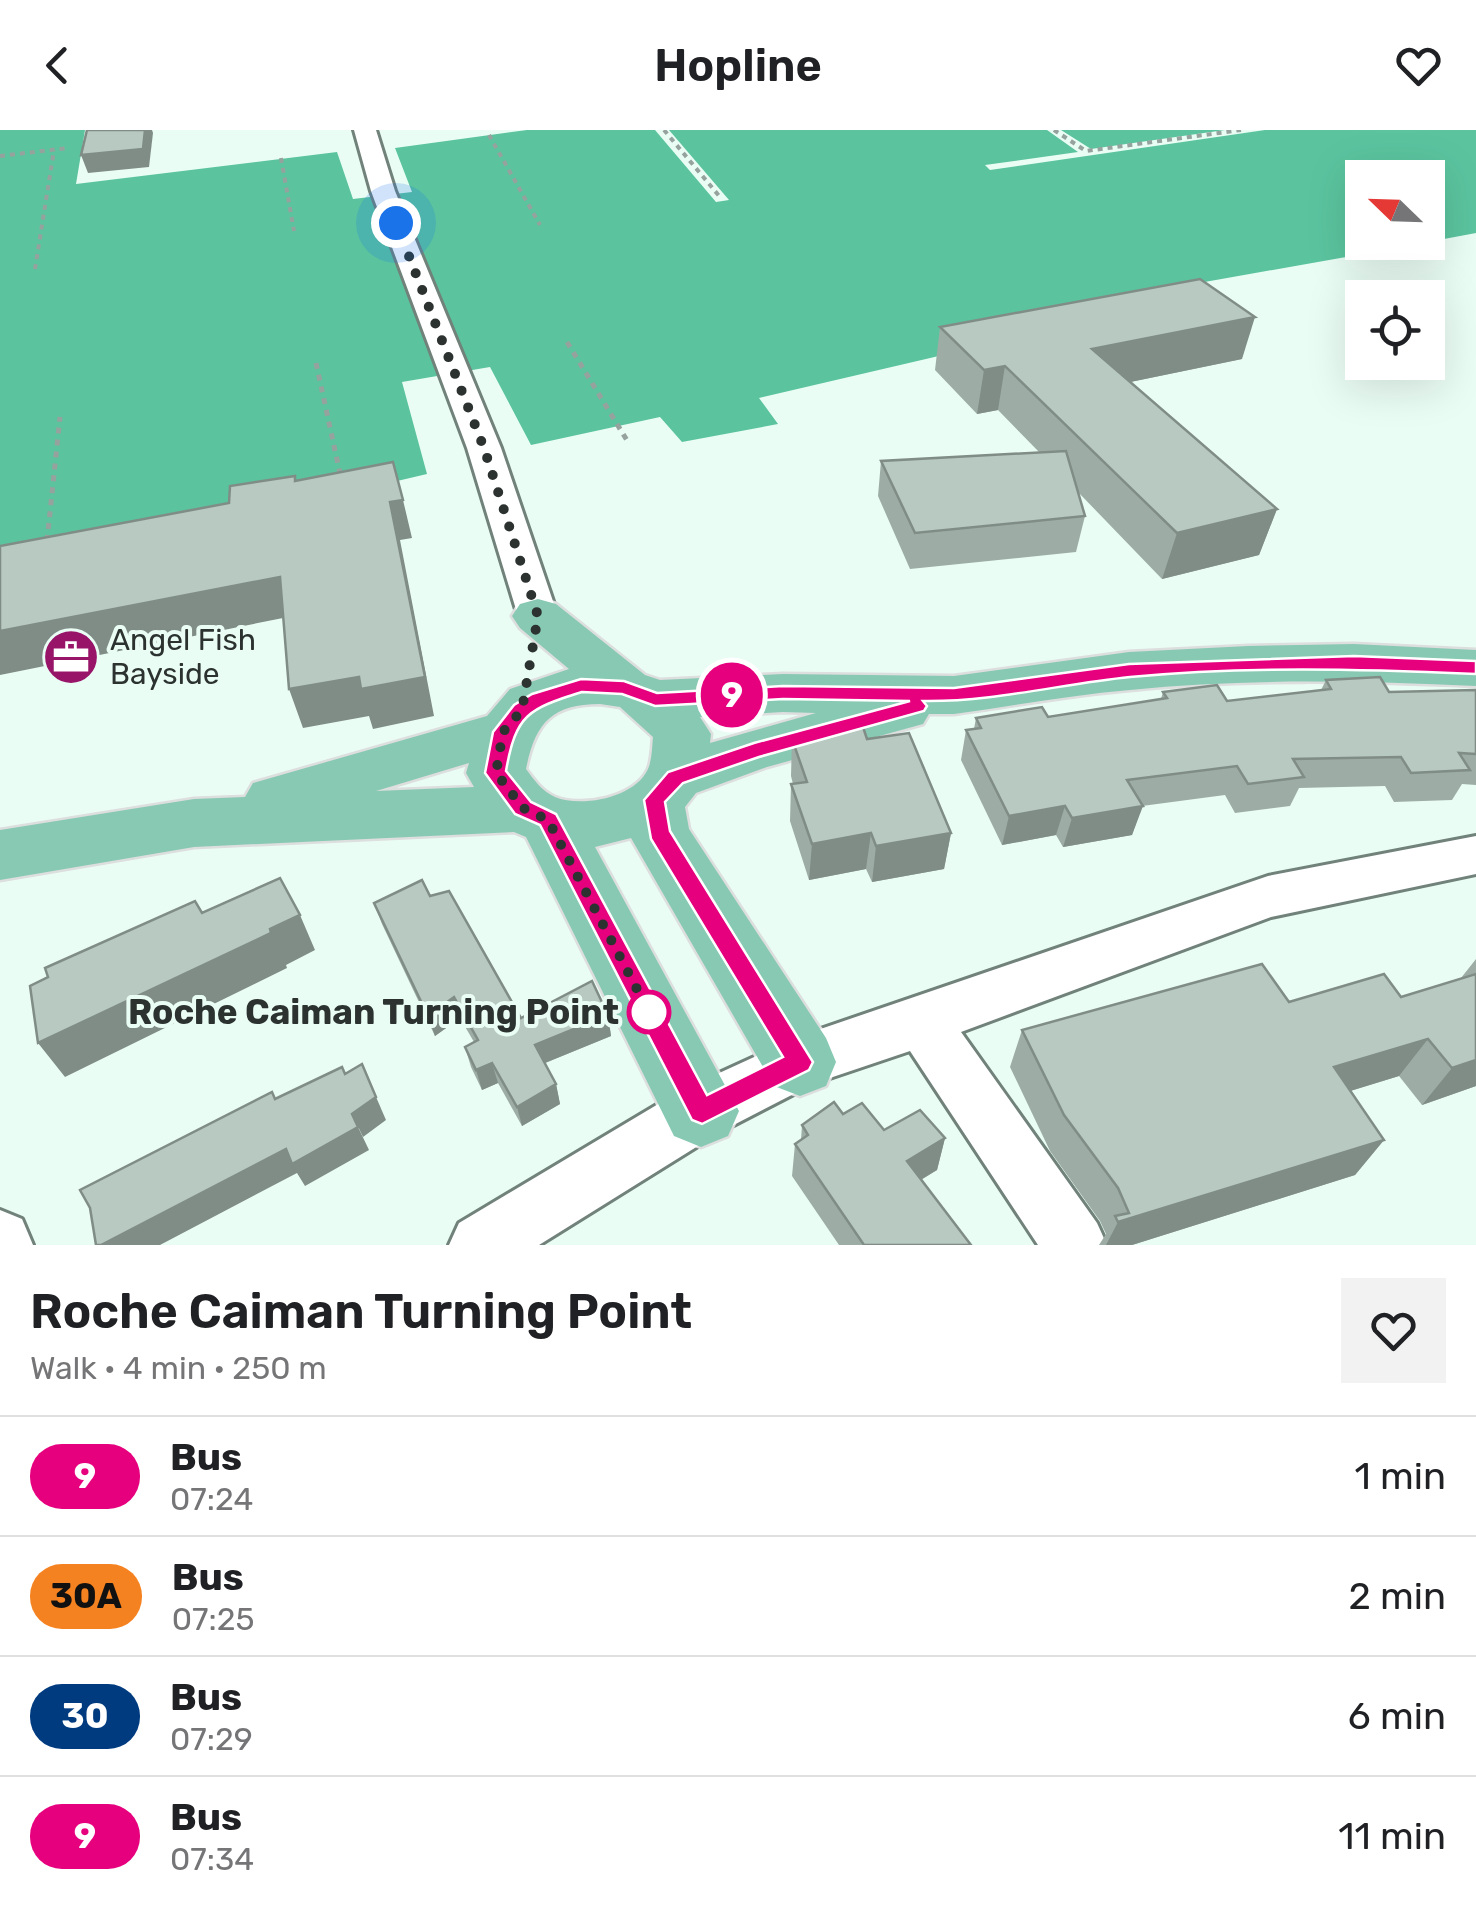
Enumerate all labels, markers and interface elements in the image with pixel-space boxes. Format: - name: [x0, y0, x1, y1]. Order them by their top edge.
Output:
- icon: back: [30, 38, 85, 93]
- icon: heart: [1391, 38, 1446, 93]
- text: Hopline: [654, 39, 822, 92]
- north arrow: [1345, 160, 1445, 260]
- map controls: [1345, 160, 1445, 380]
- your location: [371, 198, 421, 248]
- button: locate: [1345, 280, 1445, 380]
- place label: Angel Fish Bayside: [110, 622, 256, 692]
- office icon: Angel Fish Bayside: [41, 627, 101, 687]
- line badge: 9: [700, 662, 764, 728]
- text: 9: [721, 674, 743, 716]
- place label: Roche Caiman Turning Point: [128, 991, 619, 1033]
- marker: Roche Caiman Turning Point: [628, 991, 670, 1033]
- button: heart: [1341, 1278, 1446, 1383]
- text: Roche Caiman Turning Point: [30, 1283, 692, 1340]
- text: Walk · 4 min · 250 m: [30, 1349, 327, 1387]
- text: Bus: [170, 1434, 242, 1480]
- text: 1 min: [1354, 1453, 1446, 1499]
- text: 9: [74, 1455, 96, 1497]
- text: 07:24: [170, 1480, 253, 1518]
- text: Bus: [172, 1554, 244, 1600]
- text: 2 min: [1348, 1573, 1446, 1619]
- text: 30A: [50, 1575, 122, 1617]
- text: 07:25: [172, 1600, 254, 1638]
- text: Bus: [170, 1674, 242, 1720]
- text: 6 min: [1348, 1693, 1446, 1739]
- text: 30: [62, 1695, 108, 1737]
- text: 07:29: [170, 1720, 253, 1758]
- text: Bus: [170, 1794, 242, 1840]
- text: 11 min: [1338, 1813, 1446, 1859]
- text: 9: [74, 1815, 96, 1857]
- text: 07:34: [170, 1840, 254, 1878]

